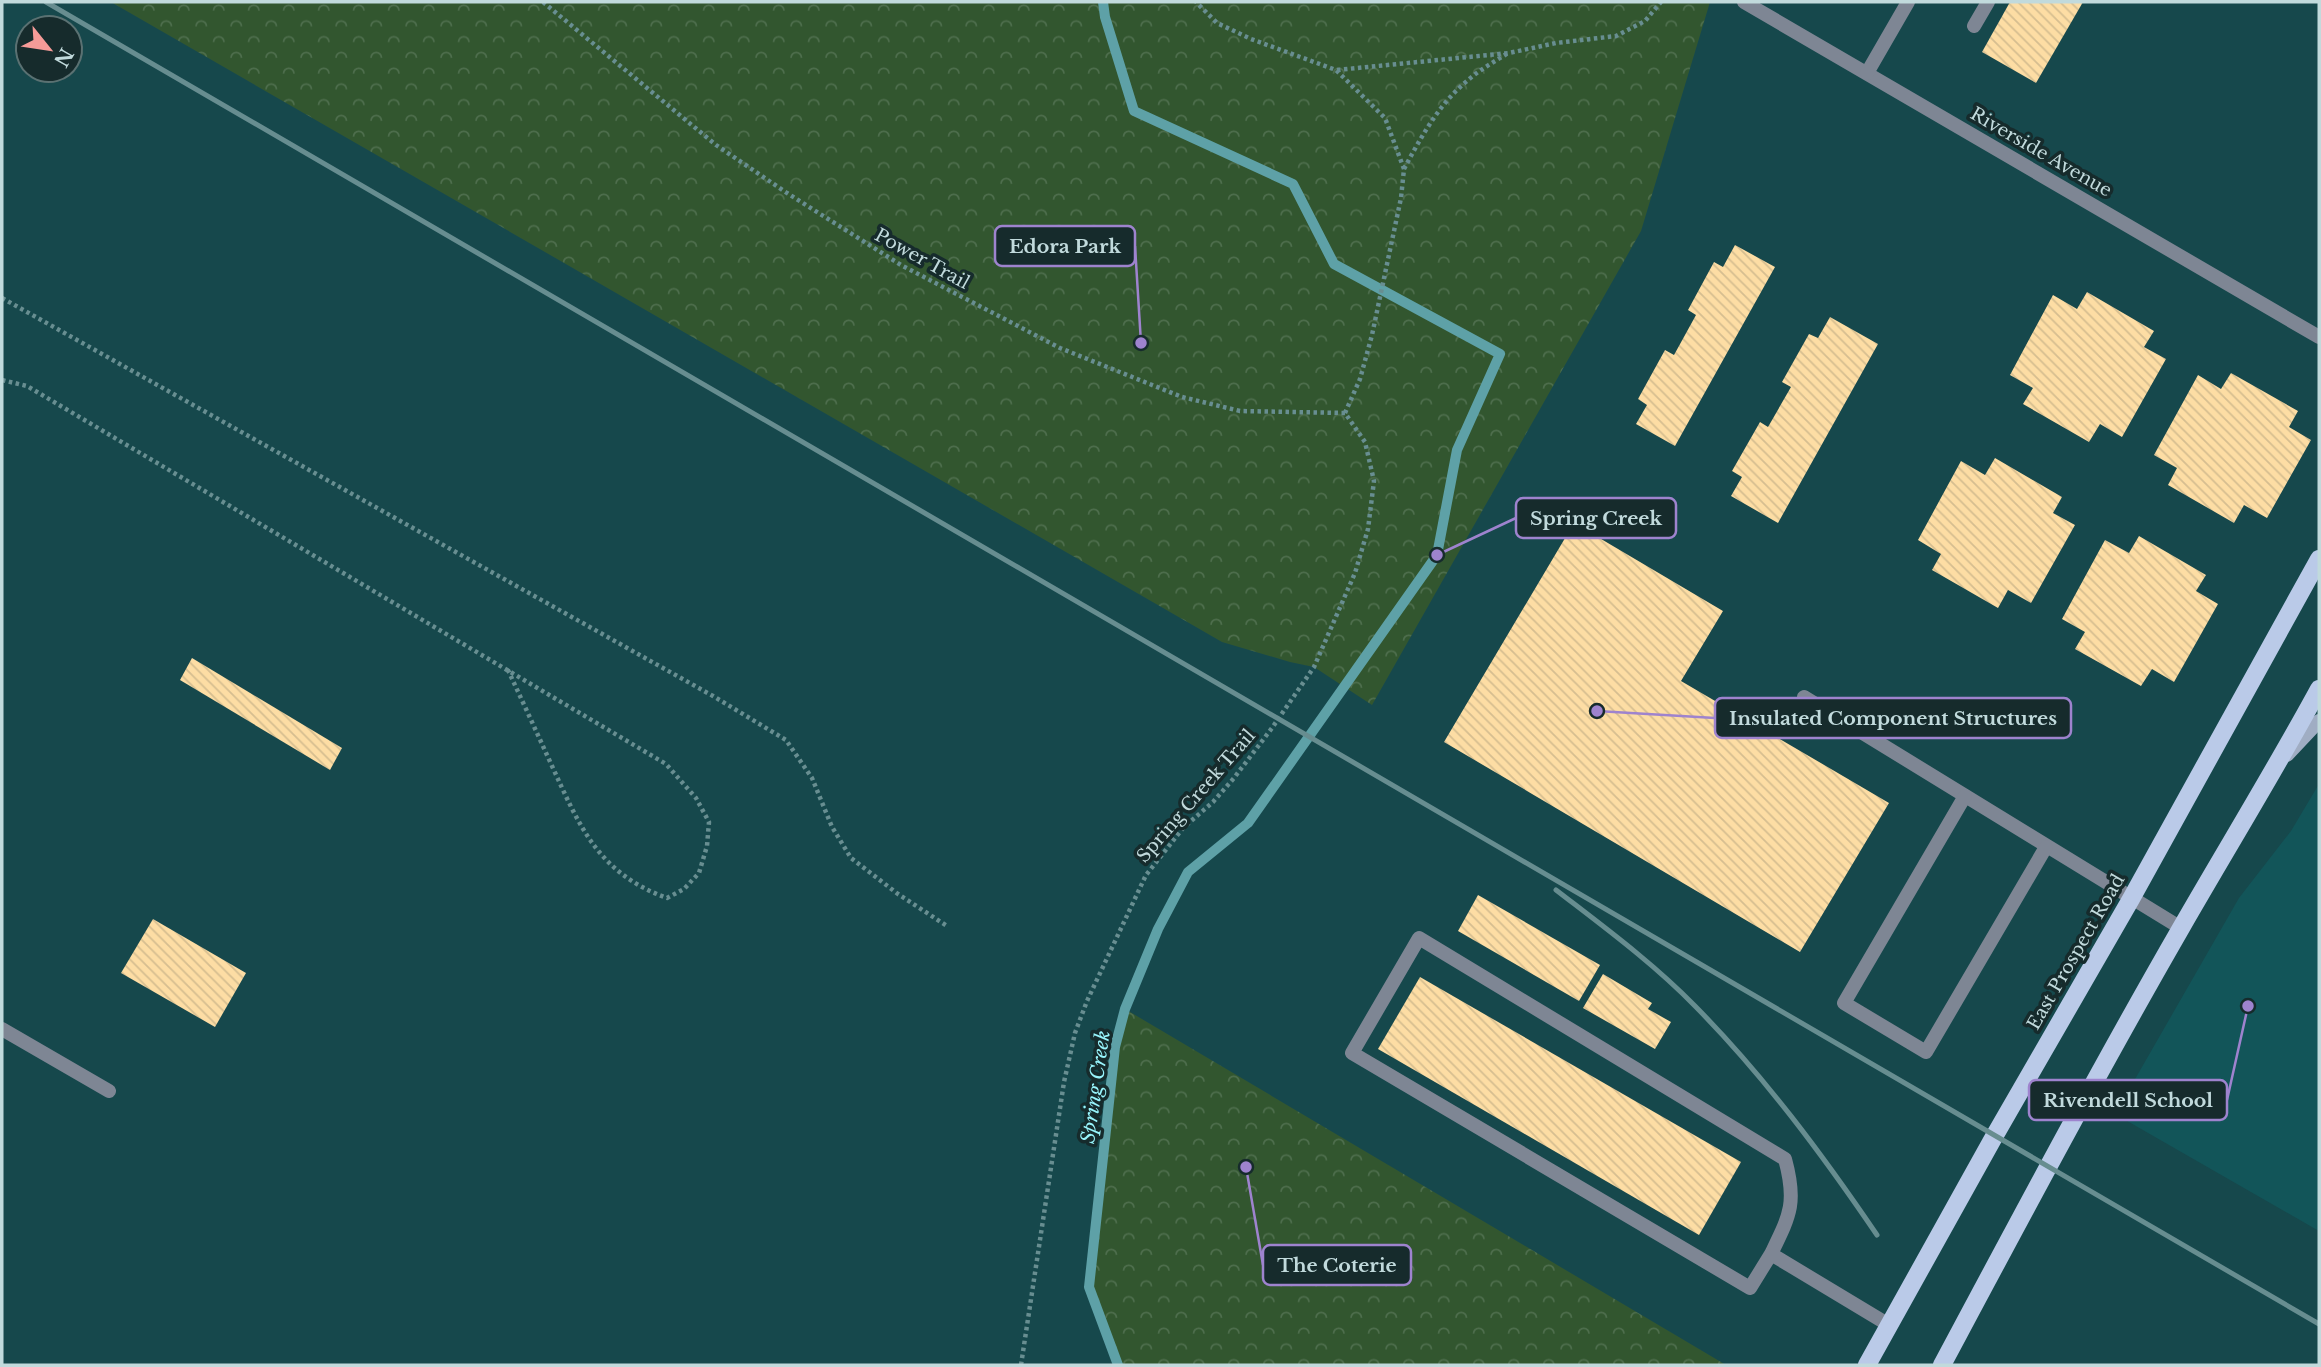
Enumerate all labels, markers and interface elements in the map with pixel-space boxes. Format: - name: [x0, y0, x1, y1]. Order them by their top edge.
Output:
- north arrow: [14, 14, 84, 84]
- text: N: [49, 44, 78, 71]
- street label: Riverside Avenue: [1966, 103, 2116, 201]
- street label: Power Trail: [871, 224, 973, 294]
- callout: Edora Park: [995, 226, 1135, 266]
- text: Edora Park: [1009, 235, 1121, 258]
- callout: Spring Creek: [1516, 498, 1676, 538]
- text: Spring Creek: [1530, 507, 1662, 530]
- callout: Insulated Component Structures: [1715, 698, 2071, 738]
- text: Insulated Component Structures: [1729, 707, 2057, 730]
- street label: Spring Creek Trail: [1132, 725, 1260, 867]
- street label: East Prospect Road: [2022, 870, 2130, 1034]
- water label: Spring Creek: [1076, 1029, 1115, 1145]
- callout: Rivendell School: [2029, 1080, 2227, 1120]
- text: Rivendell School: [2043, 1089, 2213, 1112]
- callout: The Coterie: [1263, 1245, 1411, 1285]
- text: The Coterie: [1277, 1254, 1397, 1277]

